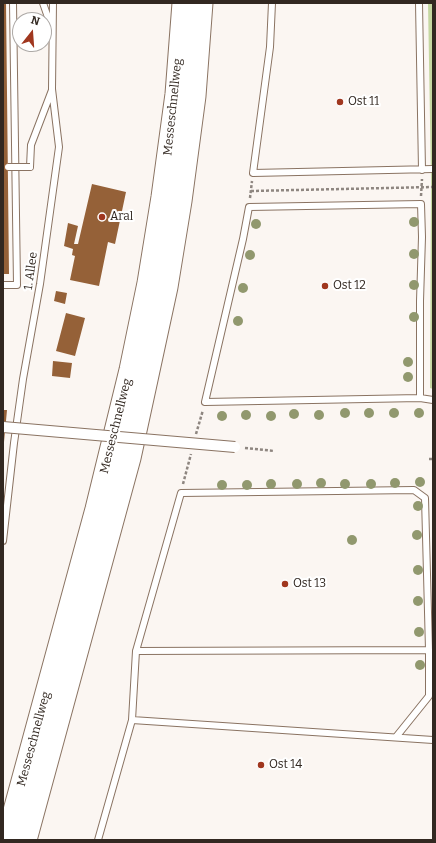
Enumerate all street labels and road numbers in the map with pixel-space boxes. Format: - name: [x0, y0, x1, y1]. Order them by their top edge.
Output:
- street label: Messeschnellweg: [161, 58, 185, 156]
- street label: 1. Allee: [21, 251, 41, 291]
- street label: Messeschnellweg: [97, 377, 135, 475]
- street label: Messeschnellweg: [14, 690, 54, 788]

